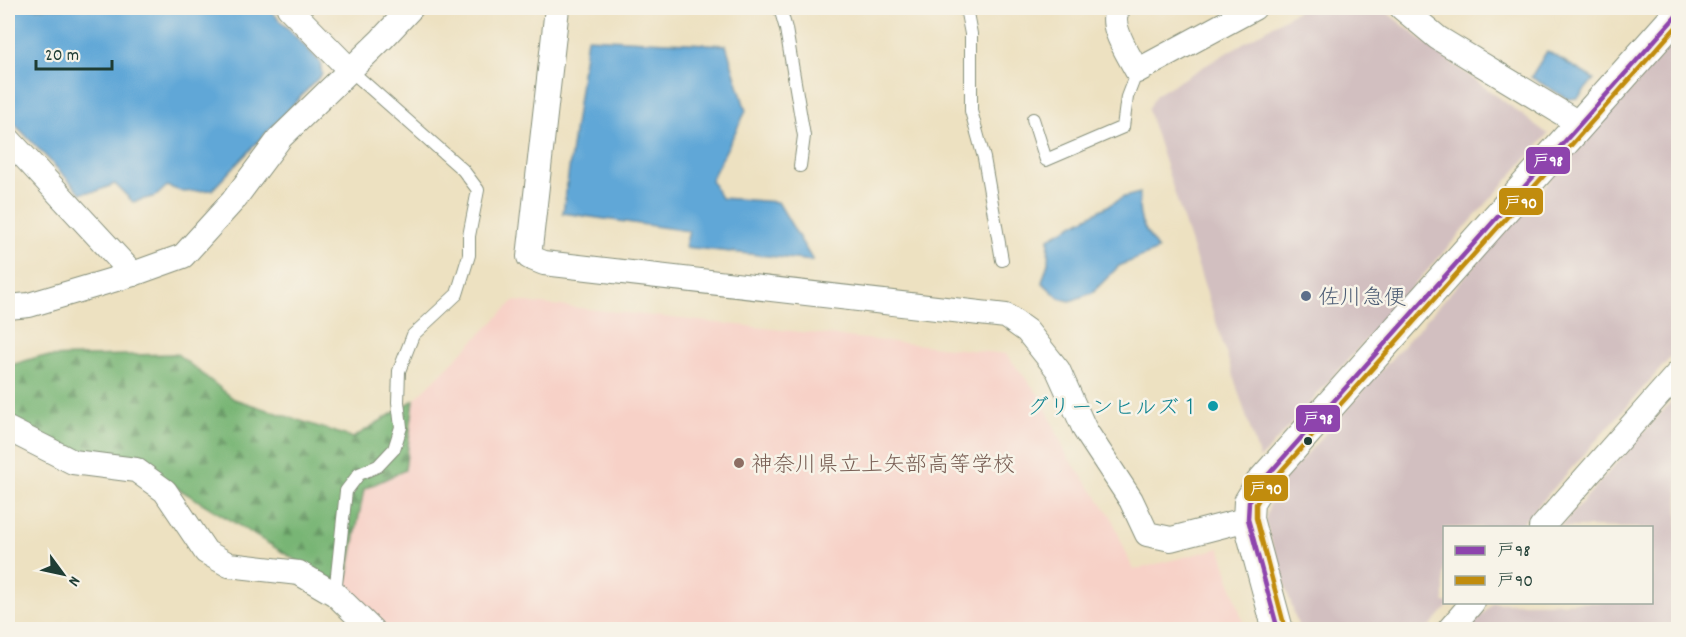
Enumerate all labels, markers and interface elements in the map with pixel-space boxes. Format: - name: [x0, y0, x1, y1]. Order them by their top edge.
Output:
- scale bar: [36, 33, 112, 71]
- text: 20 m: [45, 44, 79, 69]
- line badge: 戸98: [1525, 146, 1571, 175]
- text: 戸98: [1533, 151, 1563, 174]
- line badge: 戸90: [1498, 187, 1544, 216]
- text: 戸90: [1505, 193, 1537, 216]
- place label: 佐川急便: [1318, 284, 1406, 315]
- marker: 佐川急便: [1299, 289, 1313, 303]
- place label: グリーンヒルズ１: [1027, 394, 1201, 425]
- marker: グリーンヒルズ１: [1206, 399, 1220, 413]
- line badge: 戸98: [1295, 404, 1341, 433]
- text: 戸98: [1303, 409, 1333, 432]
- unlabelled marker: [1302, 435, 1314, 447]
- place label: 神奈川県立上矢部高等学校: [751, 451, 1015, 482]
- marker: 神奈川県立上矢部高等学校: [732, 456, 746, 470]
- line badge: 戸90: [1243, 474, 1289, 502]
- text: 戸90: [1250, 479, 1282, 502]
- legend: [1443, 526, 1653, 604]
- text: 戸98: [1497, 540, 1530, 565]
- north arrow: [33, 544, 93, 604]
- text: 戸90: [1497, 570, 1533, 595]
- text: N: [62, 571, 85, 590]

